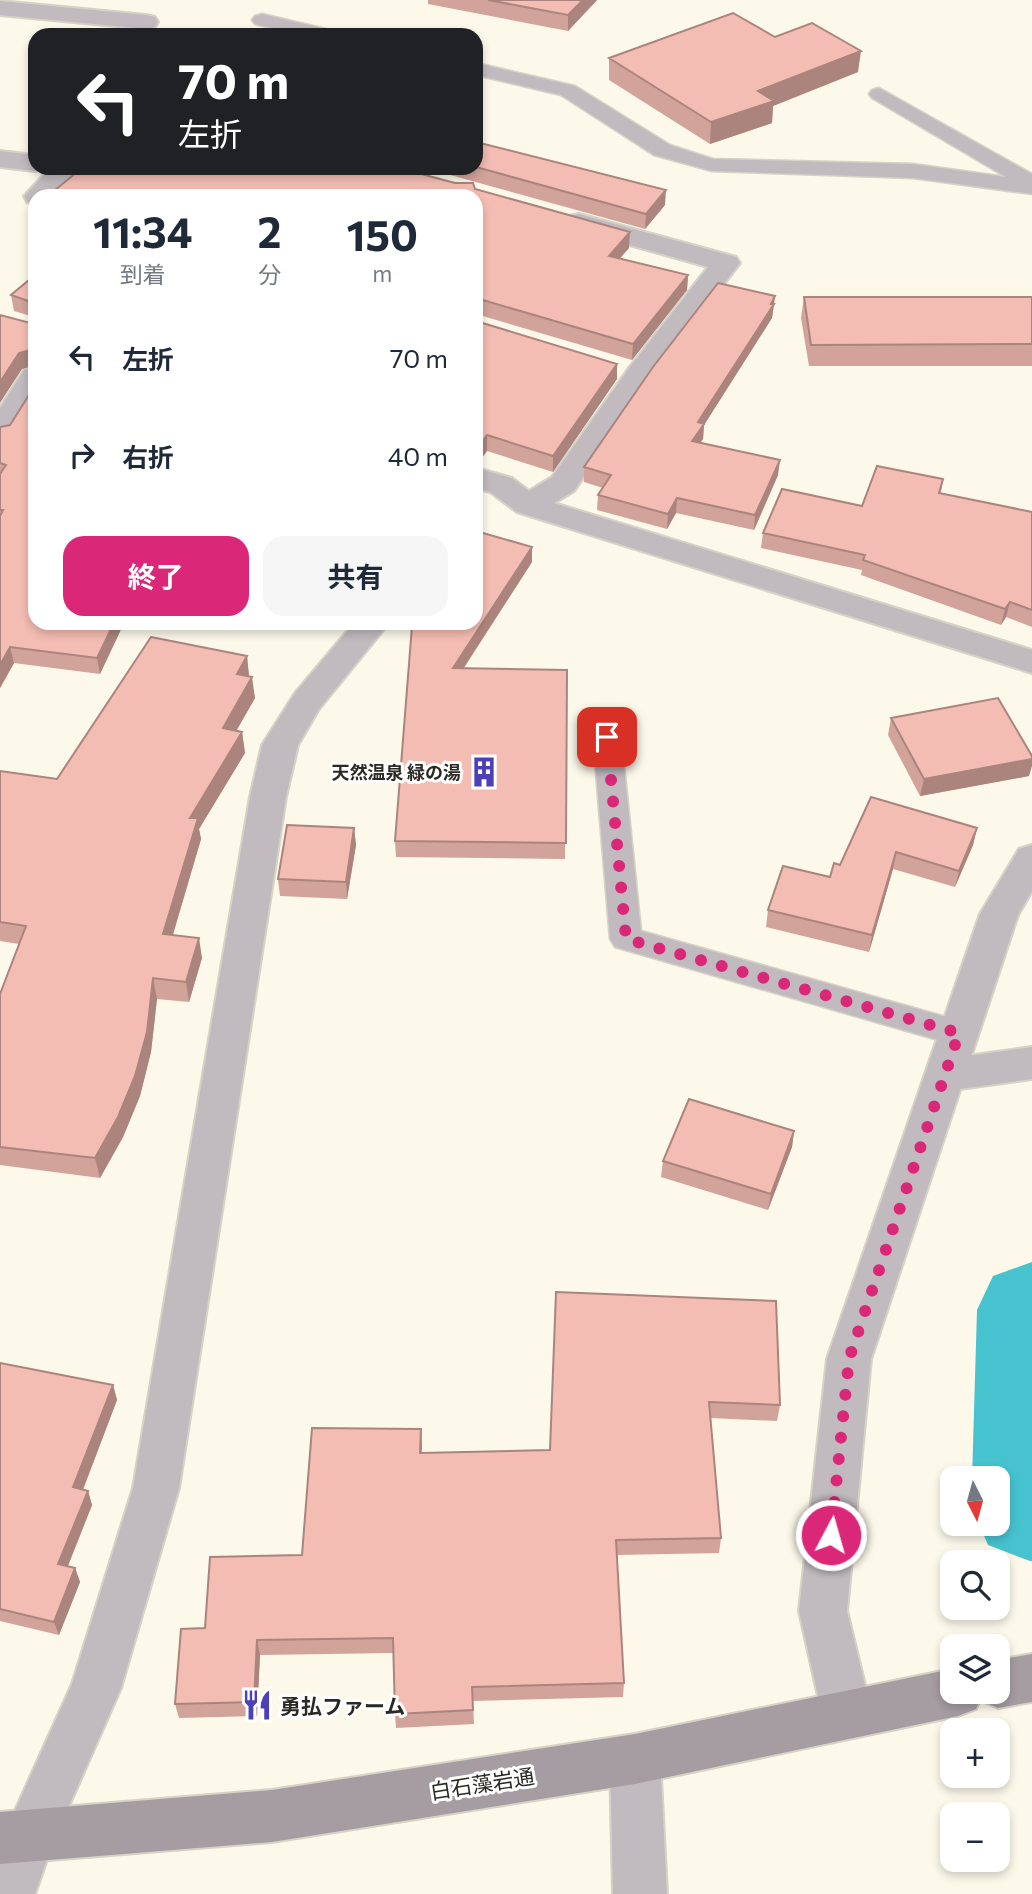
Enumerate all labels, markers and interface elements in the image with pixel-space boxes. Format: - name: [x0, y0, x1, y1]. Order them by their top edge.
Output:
- text: 70 m: [178, 49, 289, 109]
- icon: left: [63, 56, 154, 147]
- text: 左折: [178, 113, 242, 153]
- text: 11:34: [93, 205, 192, 257]
- text: 2: [258, 205, 281, 257]
- text: 150: [347, 208, 418, 260]
- text: m: [372, 259, 392, 287]
- text: 到着: [120, 260, 166, 288]
- text: 分: [258, 260, 281, 288]
- icon: left: [63, 338, 101, 376]
- text: 70 m: [390, 342, 448, 373]
- text: 左折: [122, 343, 174, 374]
- icon: right: [63, 436, 101, 474]
- text: 40 m: [388, 440, 448, 471]
- text: 右折: [122, 441, 174, 472]
- button: 終了: [63, 536, 249, 616]
- button: 共有: [263, 536, 448, 616]
- pin: [577, 707, 637, 767]
- icon: arrive: [588, 718, 626, 756]
- building icon: 天然温泉 緑の湯: [467, 755, 501, 789]
- place label: 天然温泉 緑の湯: [332, 761, 461, 783]
- north arrow: [940, 1466, 1010, 1536]
- map controls: [940, 1466, 1010, 1872]
- position arrow: [794, 1498, 868, 1572]
- button: search: [940, 1550, 1010, 1620]
- button: layers: [940, 1634, 1010, 1704]
- restaurant icon: 勇払ファーム: [240, 1688, 274, 1722]
- place label: 勇払ファーム: [280, 1693, 405, 1718]
- button: +: [940, 1718, 1010, 1788]
- street label: 白石藻岩通: [428, 1762, 536, 1804]
- button: −: [940, 1802, 1010, 1872]

